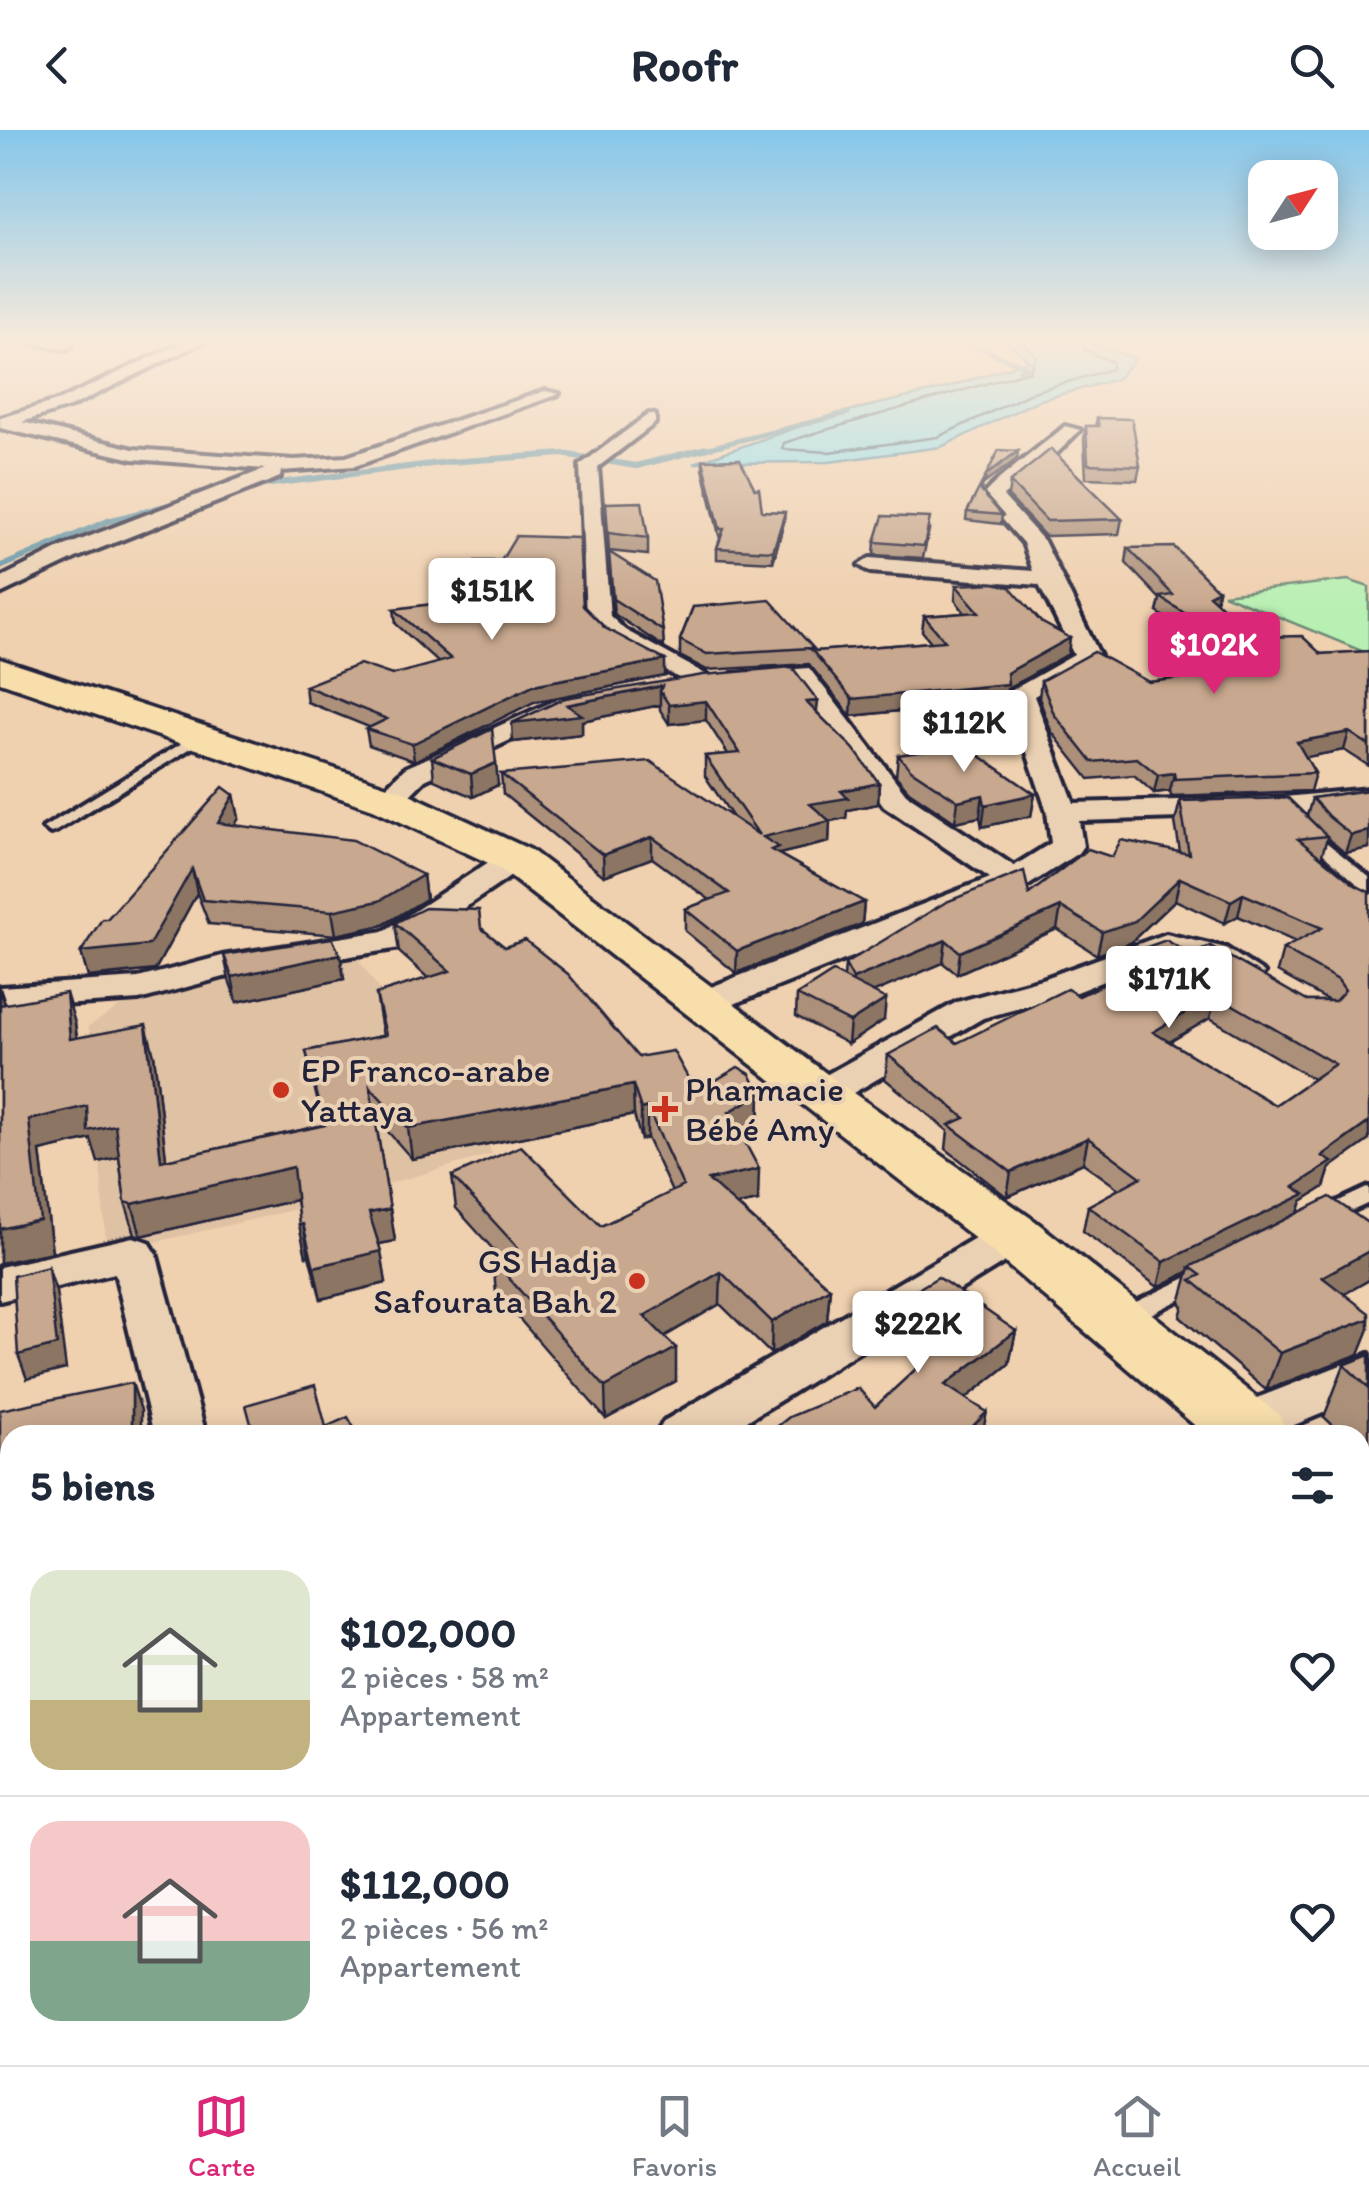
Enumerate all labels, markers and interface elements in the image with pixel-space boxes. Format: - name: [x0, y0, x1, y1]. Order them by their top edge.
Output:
- icon: back: [30, 38, 85, 93]
- text: Roofr: [631, 38, 738, 92]
- icon: search: [1284, 38, 1339, 93]
- north arrow: [1248, 160, 1338, 250]
- map controls: [1248, 160, 1338, 250]
- pin: $151K: [422, 558, 562, 643]
- text: $151K: [450, 571, 534, 609]
- pin: $102K: [1144, 612, 1284, 697]
- text: $102K: [1170, 625, 1258, 663]
- pin: $112K: [894, 690, 1034, 775]
- text: $112K: [922, 703, 1006, 741]
- pin: $171K: [1099, 946, 1239, 1031]
- text: $171K: [1128, 959, 1210, 997]
- place label: EP Franco-arabe Yattaya: [301, 1049, 550, 1131]
- place label: Pharmacie Bébé Amy: [685, 1068, 844, 1150]
- marker: EP Franco-arabe Yattaya: [270, 1079, 292, 1101]
- marker: Pharmacie Bébé Amy: [654, 1098, 676, 1120]
- place label: GS Hadja Safourata Bah 2: [373, 1240, 617, 1322]
- marker: GS Hadja Safourata Bah 2: [626, 1270, 648, 1292]
- pin: $222K: [848, 1291, 988, 1376]
- text: $222K: [874, 1304, 962, 1342]
- icon: filters: [1285, 1458, 1340, 1513]
- text: 5 biens: [30, 1460, 155, 1511]
- text: $102,000: [340, 1607, 516, 1658]
- icon: home: [110, 1610, 230, 1730]
- icon: heart: [1285, 1643, 1340, 1698]
- text: 2 pièces · 58 m²: [340, 1658, 549, 1696]
- text: Appartement: [340, 1696, 521, 1734]
- text: $112,000: [340, 1858, 510, 1909]
- icon: home: [110, 1861, 230, 1981]
- icon: heart: [1285, 1894, 1340, 1949]
- text: 2 pièces · 56 m²: [340, 1909, 548, 1947]
- text: Appartement: [340, 1947, 521, 1985]
- tab: Carte: [188, 2089, 256, 2183]
- tab: Favoris: [632, 2089, 717, 2183]
- tab: Accueil: [1093, 2089, 1181, 2183]

